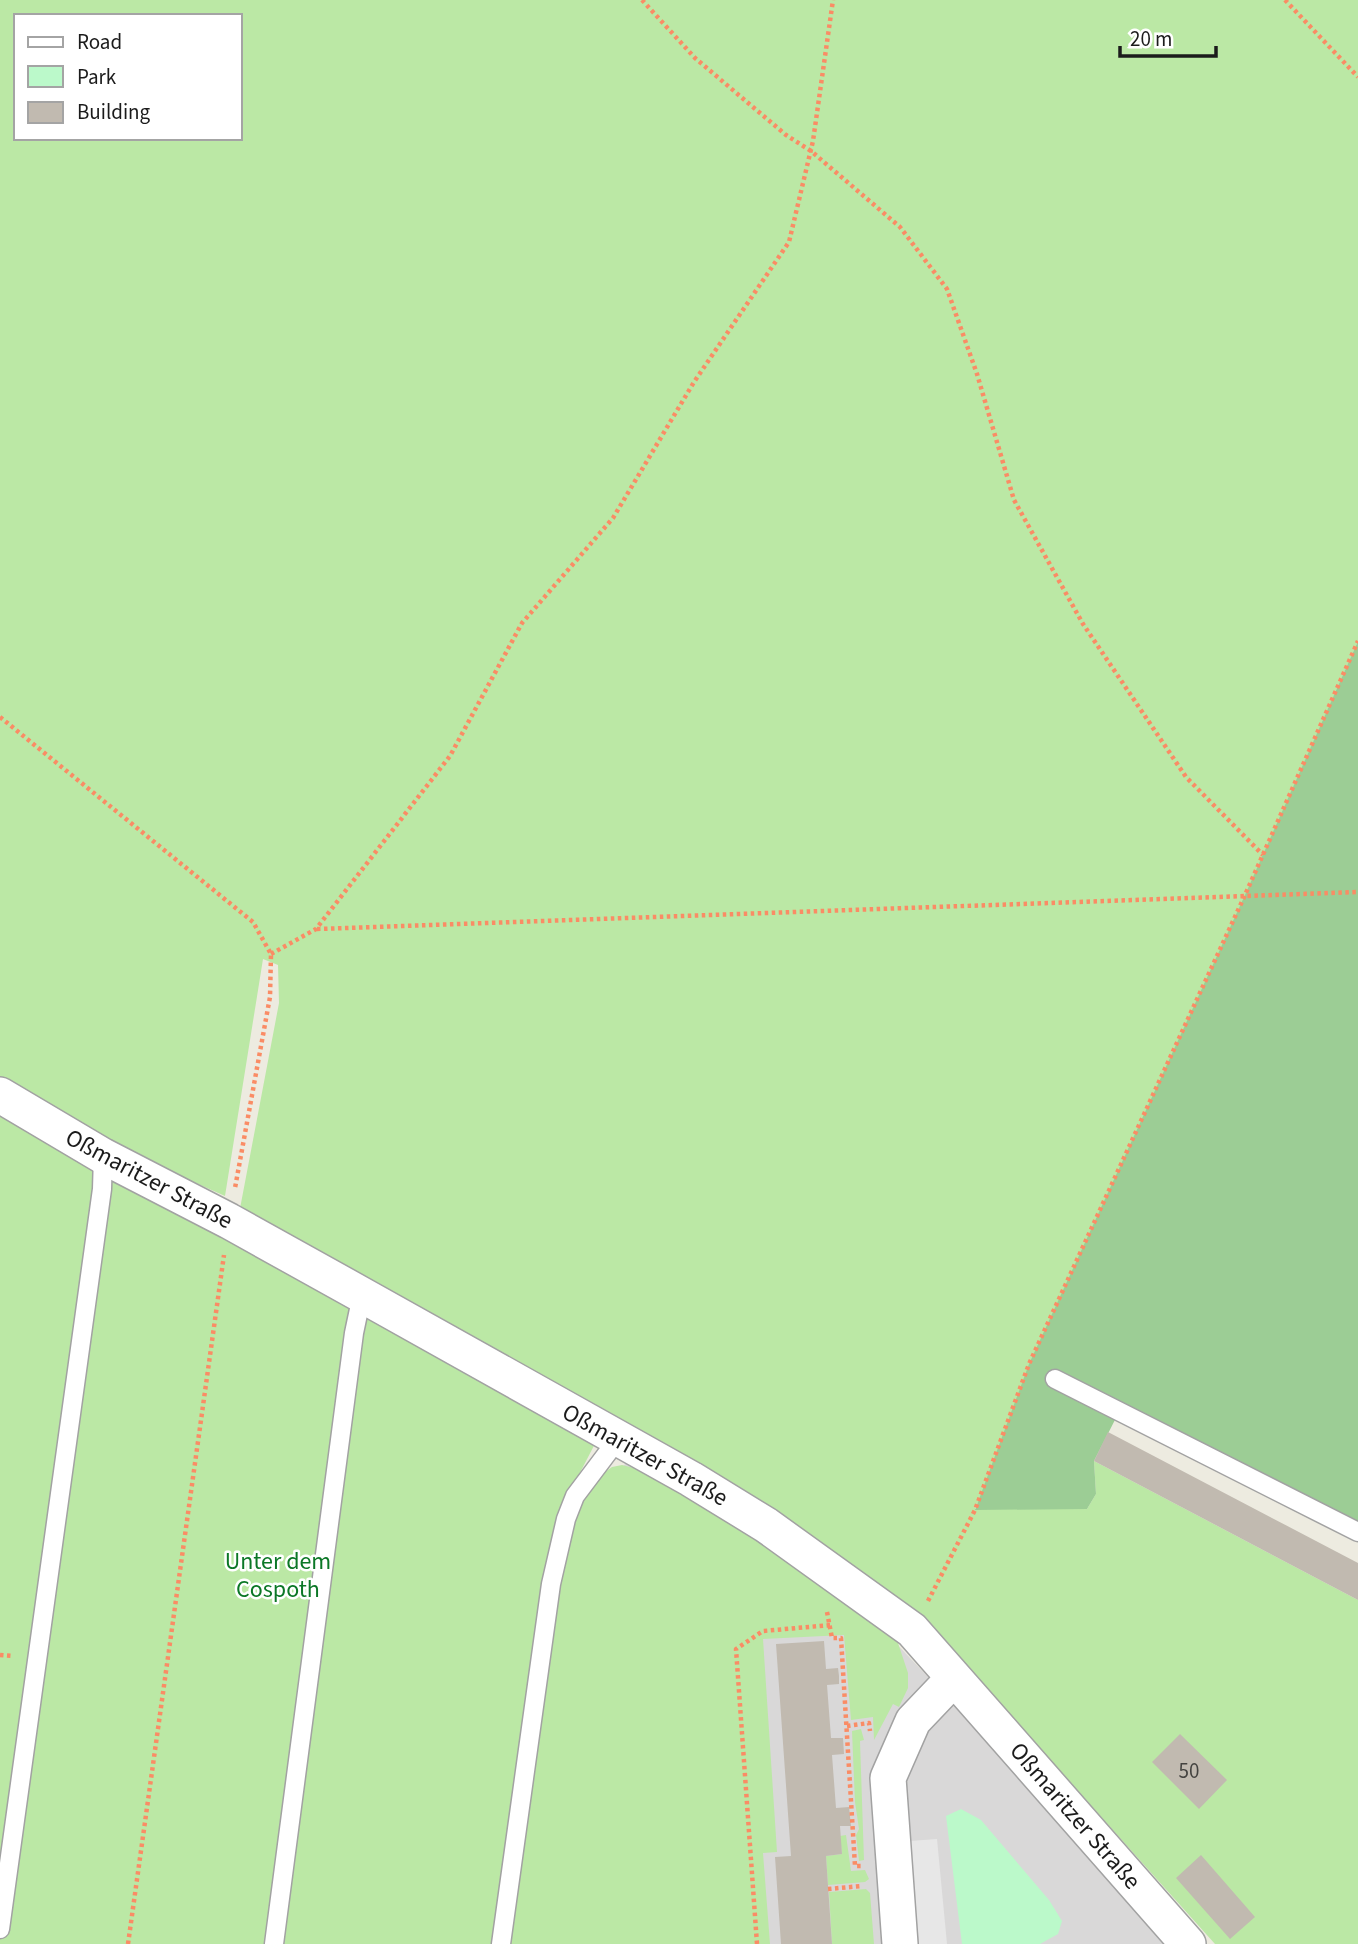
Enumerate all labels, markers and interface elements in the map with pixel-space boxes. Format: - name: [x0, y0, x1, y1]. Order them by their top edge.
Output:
- legend: [14, 14, 242, 140]
- scale bar: [1120, 14, 1216, 58]
- text: 20 m: [1130, 24, 1172, 54]
- text: Road: [77, 27, 122, 57]
- text: Park: [77, 62, 117, 92]
- text: Building: [77, 97, 151, 127]
- street label: Oßmaritzer Straße: [59, 1120, 239, 1238]
- street label: Oßmaritzer Straße: [556, 1395, 734, 1515]
- park label: Unter dem Cospoth: [225, 1544, 331, 1607]
- street label: Oßmaritzer Straße: [1001, 1735, 1149, 1897]
- house number: 50: [1179, 1756, 1199, 1786]

